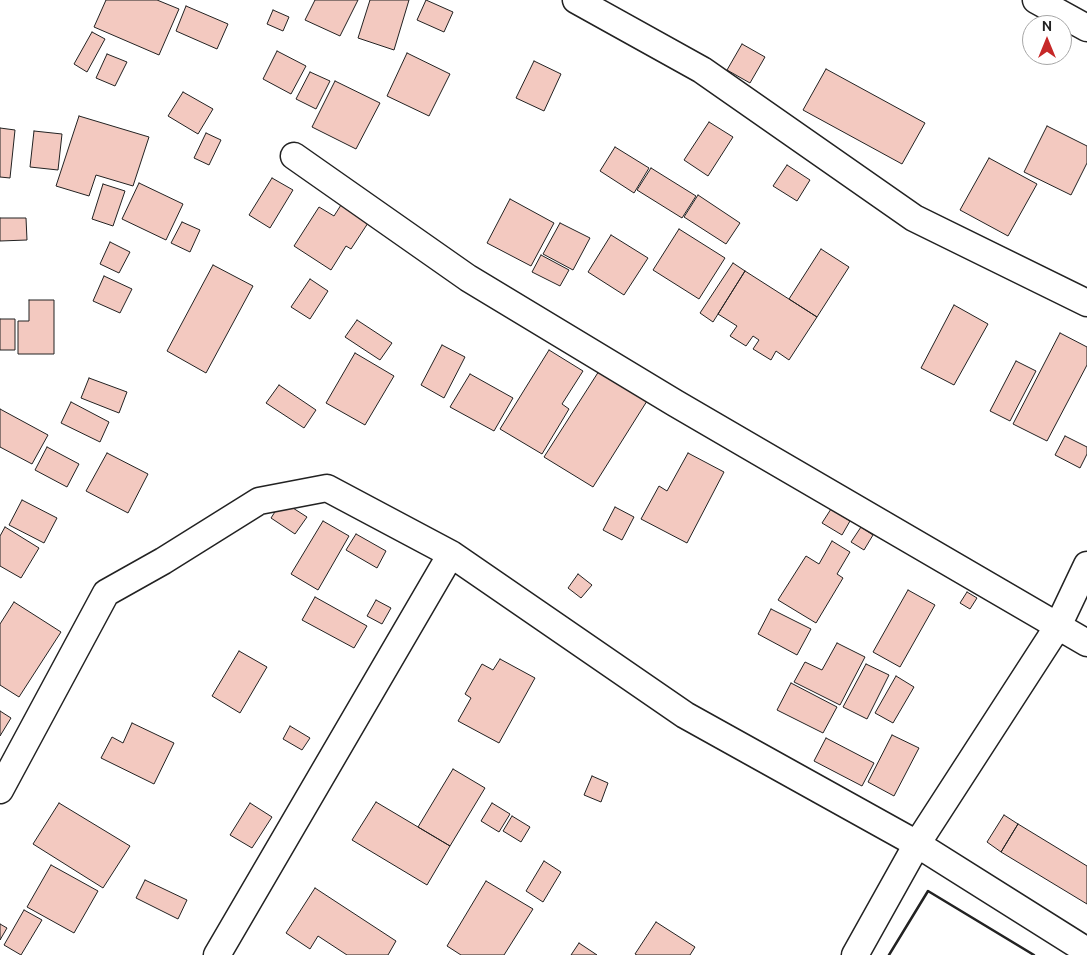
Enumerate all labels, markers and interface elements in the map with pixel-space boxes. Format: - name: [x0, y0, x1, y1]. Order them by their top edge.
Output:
- north arrow: [1022, 15, 1072, 65]
- text: N: [1042, 18, 1052, 34]

